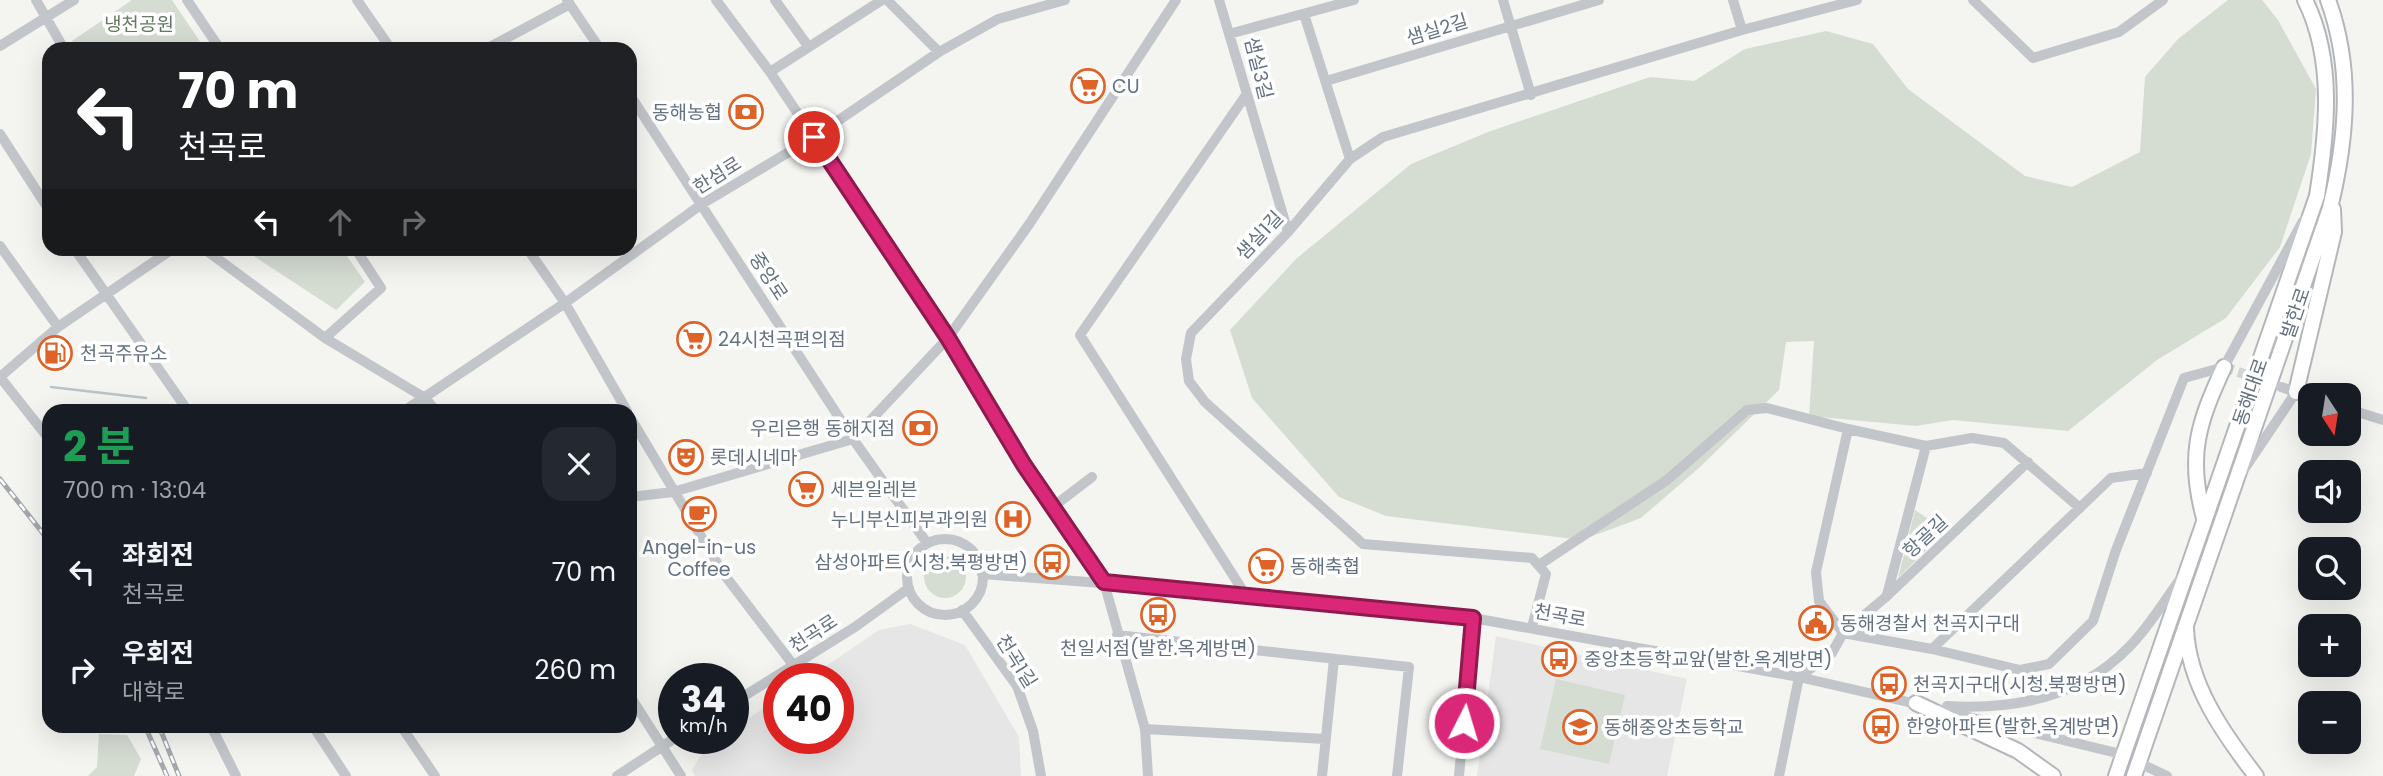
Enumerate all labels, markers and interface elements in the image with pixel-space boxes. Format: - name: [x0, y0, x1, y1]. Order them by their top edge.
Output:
- street label: 샘실2길: [1403, 7, 1471, 52]
- park label: 냉천공원: [104, 11, 174, 38]
- street label: 샘실3길: [1238, 34, 1279, 102]
- text: 70 m: [178, 57, 298, 125]
- supermarket icon: CU: [1069, 67, 1107, 105]
- icon: left: [63, 70, 154, 161]
- place label: CU: [1112, 73, 1140, 100]
- bank icon: 동해농협: [727, 93, 765, 131]
- place label: 동해농협: [652, 99, 722, 126]
- pin: [784, 107, 844, 167]
- icon: arrive: [795, 118, 833, 156]
- text: 천곡로: [178, 124, 266, 169]
- street label: 한섬로: [688, 150, 747, 201]
- icon: left: [248, 203, 286, 241]
- icon: ahead: [321, 203, 359, 241]
- icon: right: [394, 203, 432, 241]
- street label: 샘실1길: [1230, 205, 1289, 266]
- street label: 중앙로: [743, 247, 794, 306]
- street label: 발한로: [2274, 284, 2317, 342]
- supermarket icon: 24시천곡편의점: [675, 320, 713, 358]
- place label: 24시천곡편의점: [718, 326, 846, 353]
- fuel station icon: 천곡주유소: [36, 334, 74, 372]
- place label: 천곡주유소: [80, 340, 167, 367]
- street label: 동해대로: [2226, 355, 2275, 430]
- north arrow: [2298, 383, 2361, 446]
- map controls: [2298, 383, 2361, 754]
- bank icon: 우리은행 동해지점: [901, 409, 939, 447]
- place label: 우리은행 동해지점: [750, 415, 895, 442]
- text: 2 분: [63, 417, 135, 476]
- button: close: [542, 427, 616, 501]
- theatre icon: 롯데시네마: [667, 438, 705, 476]
- place label: 롯데시네마: [710, 444, 797, 471]
- button: sound: [2298, 460, 2361, 523]
- supermarket icon: 세븐일레븐: [787, 470, 825, 508]
- text: 700 m · 13:04: [63, 474, 206, 506]
- place label: 세븐일레븐: [830, 476, 917, 503]
- cafe icon: Angel-in-us Coffee: [680, 495, 718, 533]
- hospital icon: 누니부신피부과의원: [994, 500, 1032, 538]
- place label: 누니부신피부과의원: [831, 506, 988, 533]
- street label: 항골길: [1897, 509, 1954, 564]
- place label: Angel-in-us Coffee: [642, 534, 756, 583]
- text: 좌회전: [122, 537, 194, 573]
- button: search: [2298, 537, 2361, 600]
- bus stop icon: 삼성아파트(시청.북평방면): [1033, 543, 1071, 581]
- supermarket icon: 동해축협: [1247, 547, 1285, 585]
- place label: 삼성아파트(시청.북평방면): [814, 549, 1028, 576]
- icon: left: [63, 553, 101, 591]
- place label: 동해축협: [1290, 553, 1360, 580]
- text: 70 m: [552, 554, 616, 590]
- text: 천곡로: [122, 578, 185, 610]
- bus stop icon: 천일서점(발한.옥계방면): [1139, 596, 1177, 634]
- street label: 천곡로: [1532, 598, 1588, 633]
- public building icon: 동해경찰서 천곡지구대: [1797, 604, 1835, 642]
- street label: 천곡로: [784, 608, 843, 659]
- place label: 동해경찰서 천곡지구대: [1840, 610, 2020, 637]
- button: +: [2298, 614, 2361, 677]
- street label: 천곡1길: [990, 629, 1044, 693]
- text: 우회전: [122, 635, 194, 671]
- place label: 천일서점(발한.옥계방면): [1060, 635, 1256, 662]
- bus stop icon: 중앙초등학교앞(발한.옥계방면): [1540, 640, 1578, 678]
- place label: 중앙초등학교앞(발한.옥계방면): [1584, 646, 1832, 673]
- icon: right: [63, 651, 101, 689]
- text: 260 m: [534, 652, 616, 688]
- speed limit sign: 40: [763, 663, 854, 754]
- bus stop icon: 천곡지구대(시청.북평방면): [1870, 665, 1908, 703]
- place label: 천곡지구대(시청.북평방면): [1913, 671, 2127, 698]
- text: 34: [681, 675, 726, 724]
- text: 대학로: [122, 676, 185, 708]
- position arrow: [1427, 686, 1501, 760]
- button: −: [2298, 691, 2361, 754]
- bus stop icon: 한양아파트(발한.옥계방면): [1862, 707, 1900, 745]
- school or university icon: 동해중앙초등학교: [1561, 708, 1599, 746]
- text: km/h: [680, 713, 727, 738]
- place label: 한양아파트(발한.옥계방면): [1906, 713, 2120, 740]
- place label: 동해중앙초등학교: [1604, 714, 1744, 741]

